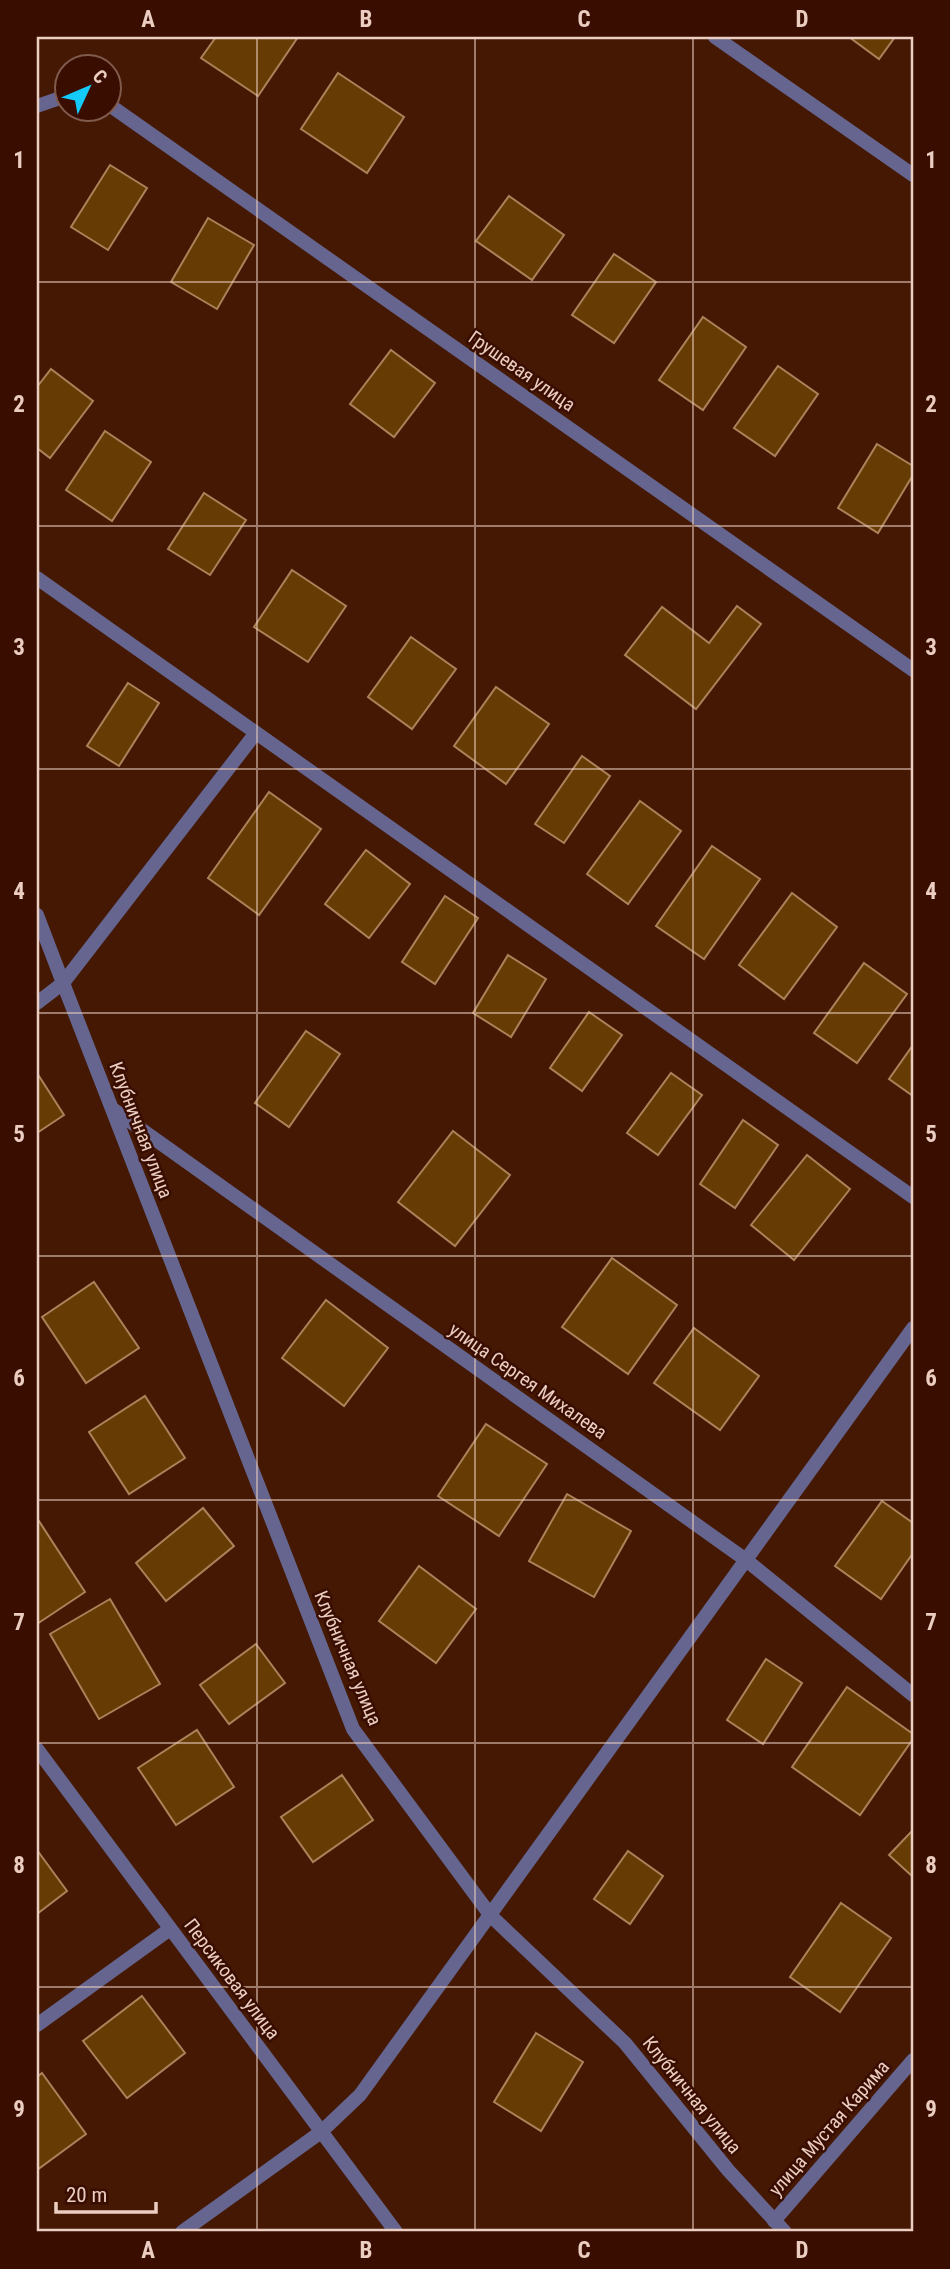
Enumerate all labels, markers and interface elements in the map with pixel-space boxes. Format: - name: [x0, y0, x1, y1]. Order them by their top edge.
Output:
- text: A: [141, 6, 155, 33]
- text: B: [360, 6, 372, 33]
- text: C: [577, 6, 591, 33]
- text: D: [796, 6, 809, 33]
- north arrow: [52, 52, 122, 122]
- text: С: [88, 65, 112, 89]
- text: 1: [13, 147, 25, 174]
- text: 1: [925, 147, 937, 174]
- street label: Грушевая улица: [464, 326, 580, 416]
- text: 2: [13, 391, 25, 418]
- text: 2: [925, 391, 937, 418]
- text: 3: [13, 634, 25, 661]
- text: 3: [925, 634, 937, 661]
- text: 4: [13, 878, 25, 905]
- text: 4: [925, 878, 937, 905]
- street label: Клубничная улица: [104, 1059, 178, 1201]
- text: 5: [13, 1121, 25, 1148]
- text: 5: [925, 1121, 937, 1148]
- street label: улица Сергея Михалева: [445, 1318, 611, 1444]
- text: 6: [13, 1365, 25, 1392]
- text: 6: [925, 1365, 937, 1392]
- street label: Клубничная улица: [309, 1587, 387, 1729]
- text: 7: [13, 1609, 25, 1636]
- text: 7: [925, 1609, 937, 1636]
- text: 8: [13, 1852, 25, 1879]
- text: 8: [925, 1852, 937, 1879]
- street label: Персиковая улица: [179, 1914, 285, 2044]
- street label: Клубничная улица: [638, 2032, 746, 2158]
- street label: улица Мустая Карима: [764, 2056, 894, 2200]
- text: 9: [13, 2096, 25, 2123]
- text: 9: [925, 2096, 937, 2123]
- scale bar: [56, 2171, 156, 2215]
- text: 20 m: [66, 2183, 107, 2207]
- text: A: [141, 2237, 155, 2264]
- text: B: [360, 2237, 372, 2264]
- text: C: [577, 2237, 591, 2264]
- text: D: [796, 2237, 809, 2264]

